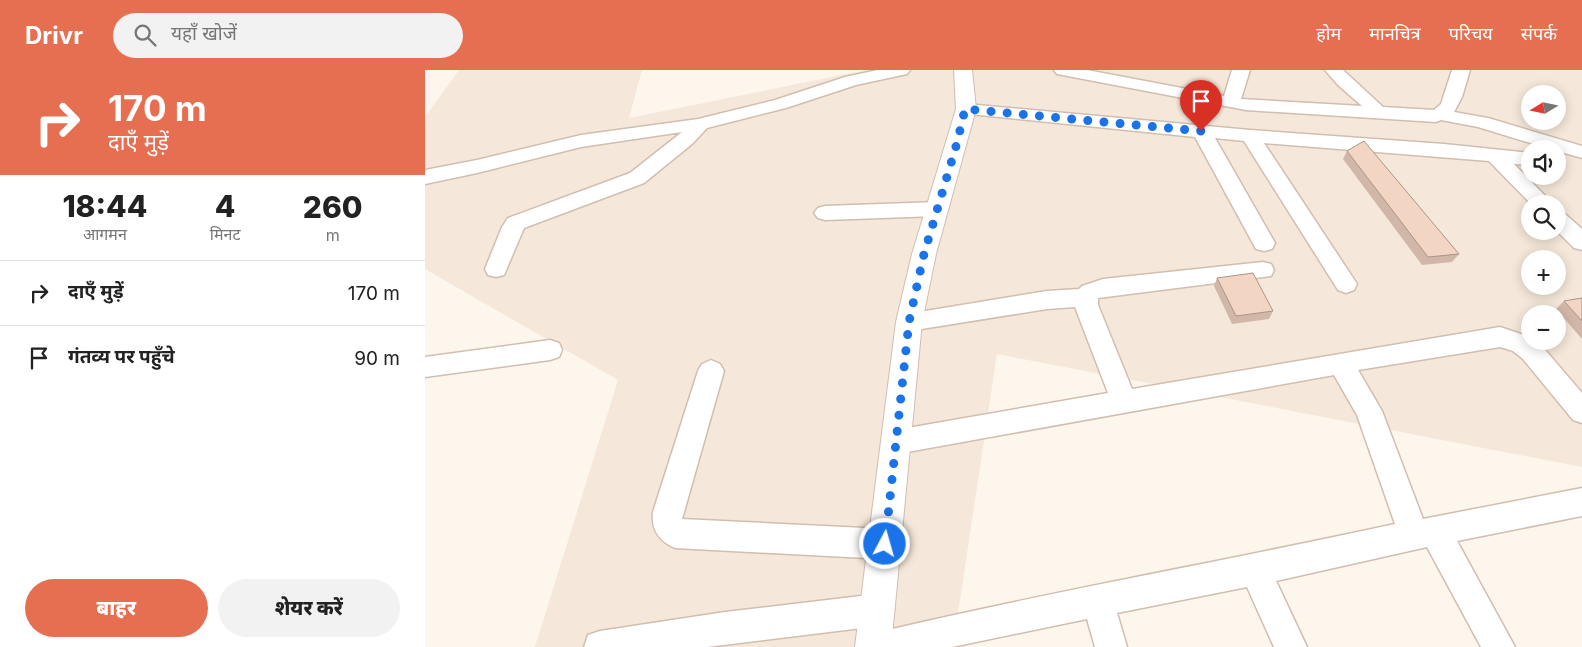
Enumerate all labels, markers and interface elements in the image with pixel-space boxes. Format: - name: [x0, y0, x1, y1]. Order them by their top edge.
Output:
- search box: [113, 13, 463, 58]
- text: Drivr: [25, 21, 83, 50]
- icon: search: [131, 21, 159, 49]
- text: यहाँ खोजें: [171, 22, 237, 45]
- text: होम: [1316, 23, 1341, 44]
- text: मानचित्र: [1369, 23, 1421, 44]
- text: परिचय: [1449, 23, 1493, 44]
- text: संपर्क: [1521, 23, 1557, 44]
- pin: [1180, 80, 1222, 131]
- north arrow: [1521, 85, 1566, 130]
- map controls: [1521, 85, 1566, 350]
- text: 170 m: [108, 87, 207, 129]
- icon: arrive: [1187, 87, 1215, 115]
- icon: right: [25, 90, 90, 155]
- text: दाएँ मुड़ें: [108, 129, 169, 155]
- button: sound: [1521, 140, 1566, 185]
- text: 18:44: [62, 188, 147, 224]
- text: 4: [215, 188, 235, 224]
- text: 260: [303, 189, 363, 225]
- button: search: [1521, 195, 1566, 240]
- text: आगमन: [83, 224, 127, 244]
- text: मिनट: [210, 224, 240, 244]
- text: m: [326, 225, 340, 245]
- button: +: [1521, 250, 1566, 295]
- icon: right: [25, 279, 53, 307]
- text: दाएँ मुड़ें: [68, 280, 124, 303]
- text: 170 m: [348, 282, 400, 305]
- button: −: [1521, 305, 1566, 350]
- icon: arrive: [25, 344, 53, 372]
- text: गंतव्य पर पहुँचे: [68, 345, 175, 368]
- text: 90 m: [354, 347, 400, 370]
- position arrow: [858, 517, 910, 569]
- button: बाहर: [25, 579, 208, 637]
- button: शेयर करें: [218, 579, 400, 637]

